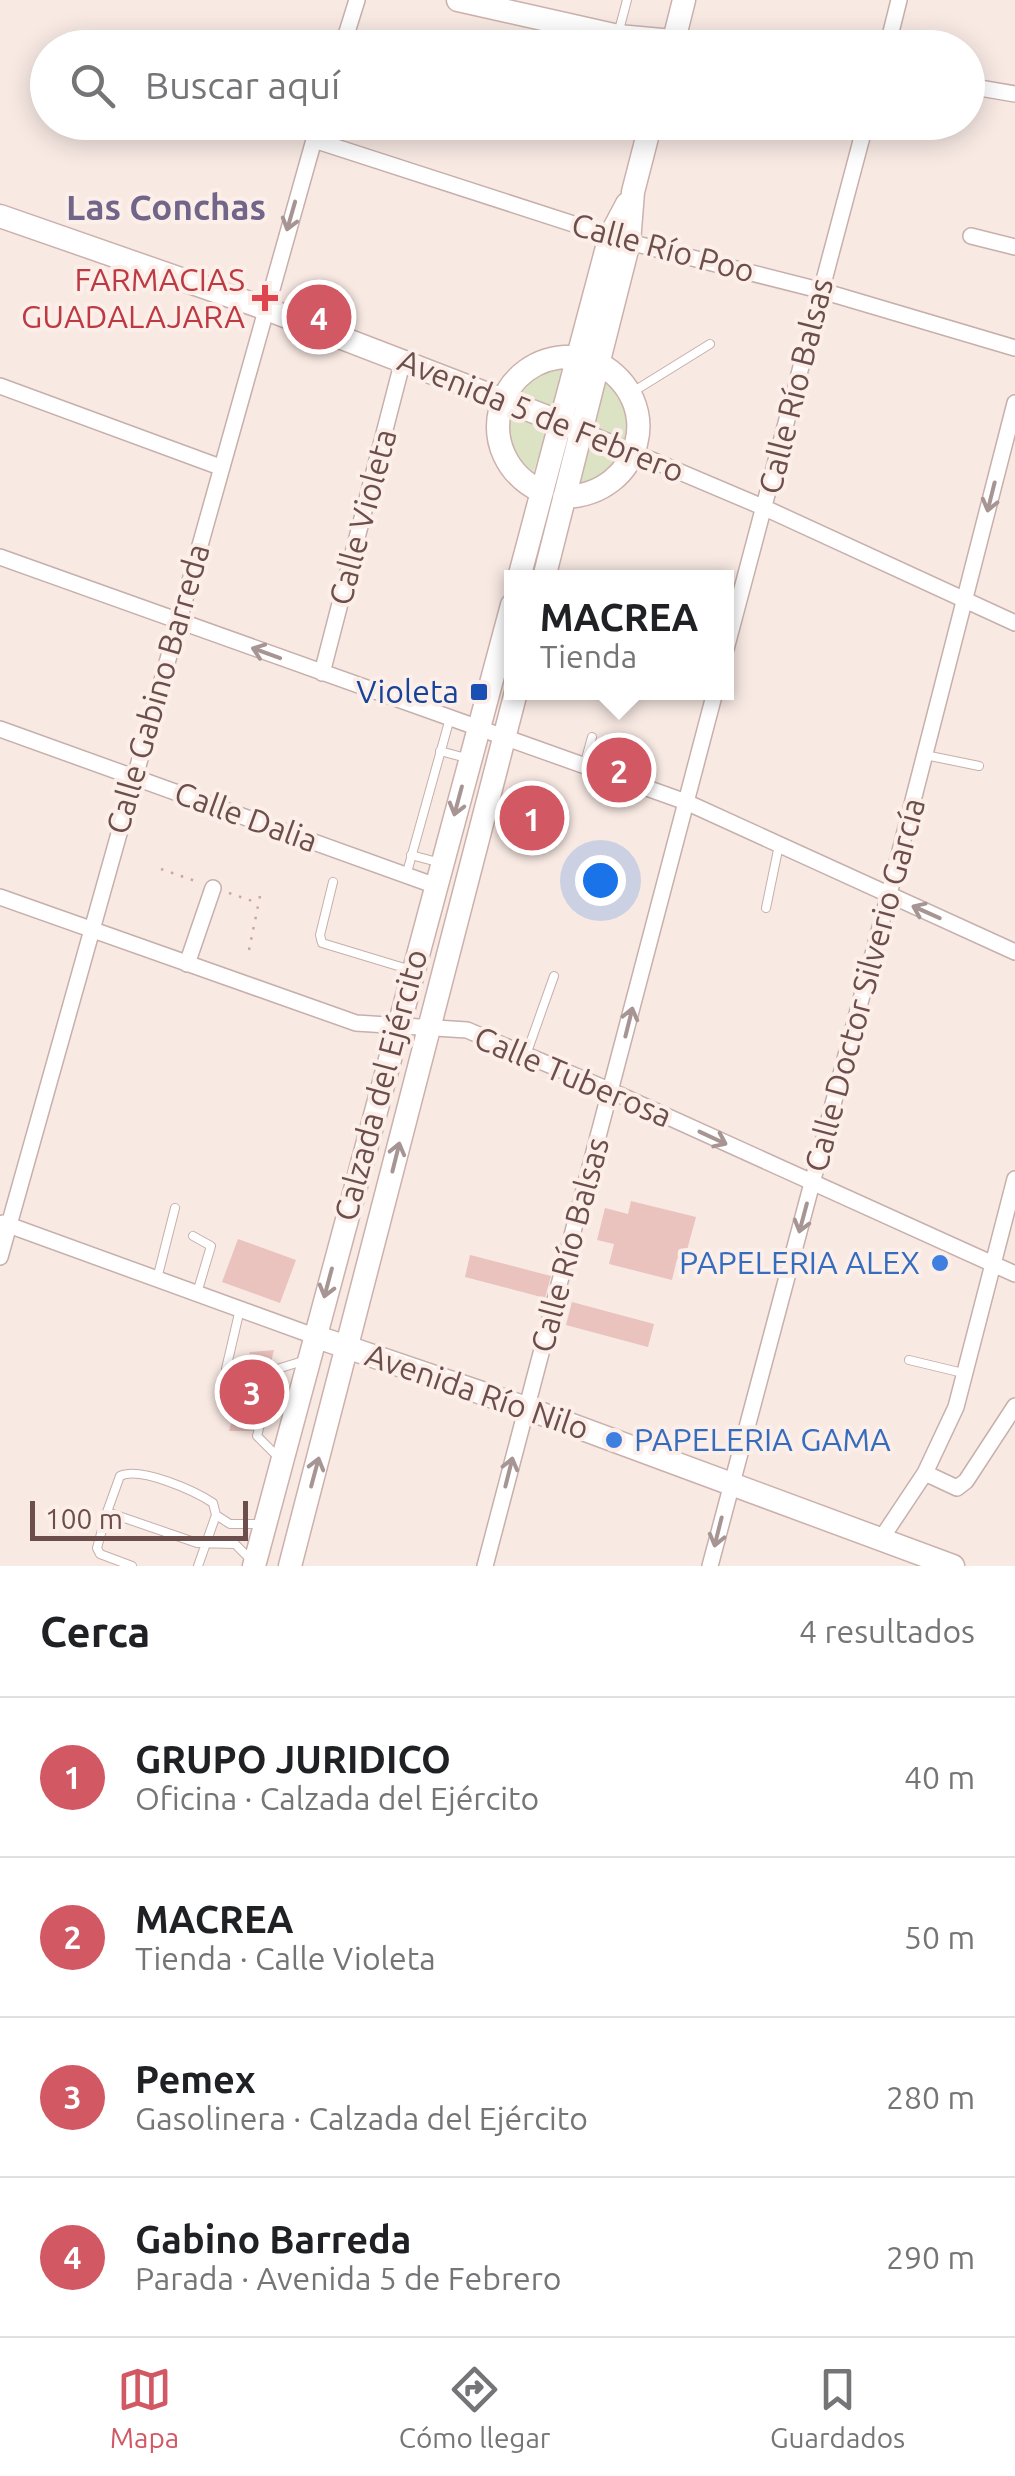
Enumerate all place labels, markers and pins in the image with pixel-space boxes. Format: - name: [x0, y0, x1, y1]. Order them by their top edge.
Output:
- place label: FARMACIAS GUADALAJARA: [21, 261, 245, 334]
- pin: 4: [286, 280, 352, 354]
- marker: FARMACIAS GUADALAJARA: [254, 287, 276, 309]
- place label: Violeta: [356, 673, 459, 709]
- marker: Violeta: [468, 681, 490, 703]
- pin: 2: [586, 732, 652, 808]
- pin: 1: [500, 780, 564, 856]
- place label: PAPELERIA ALEX: [679, 1244, 920, 1280]
- marker: PAPELERIA ALEX: [929, 1252, 951, 1274]
- pin: 3: [220, 1354, 284, 1430]
- place label: PAPELERIA GAMA: [634, 1421, 891, 1457]
- marker: PAPELERIA GAMA: [603, 1429, 625, 1451]

